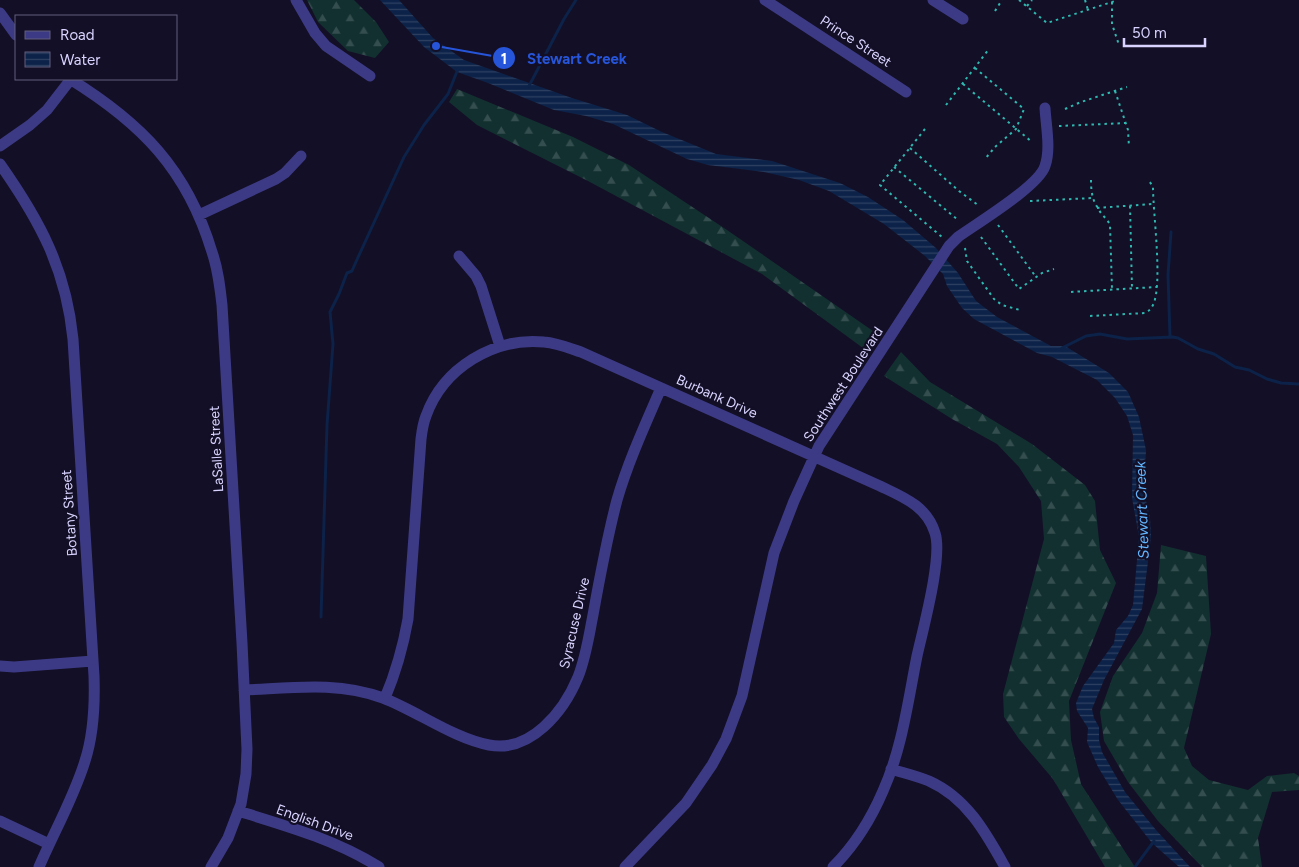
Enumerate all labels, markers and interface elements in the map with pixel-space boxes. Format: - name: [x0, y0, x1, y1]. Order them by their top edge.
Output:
- street label: Prince Street: [817, 12, 895, 71]
- legend: [15, 15, 178, 80]
- scale bar: [1124, 15, 1205, 47]
- text: 50 m: [1132, 24, 1167, 42]
- text: Road: [60, 26, 95, 44]
- callout: Stewart Creek: [492, 43, 636, 73]
- text: 1: [501, 50, 507, 68]
- text: Stewart Creek: [527, 50, 627, 68]
- text: Water: [60, 51, 100, 69]
- street label: Southwest Boulevard: [800, 324, 887, 445]
- street label: Burbank Drive: [674, 371, 760, 422]
- street label: LaSalle Street: [206, 405, 227, 493]
- water label: Stewart Creek: [1131, 460, 1153, 559]
- street label: Botany Street: [58, 469, 81, 557]
- street label: Syracuse Drive: [556, 575, 593, 670]
- street label: English Drive: [274, 801, 356, 844]

